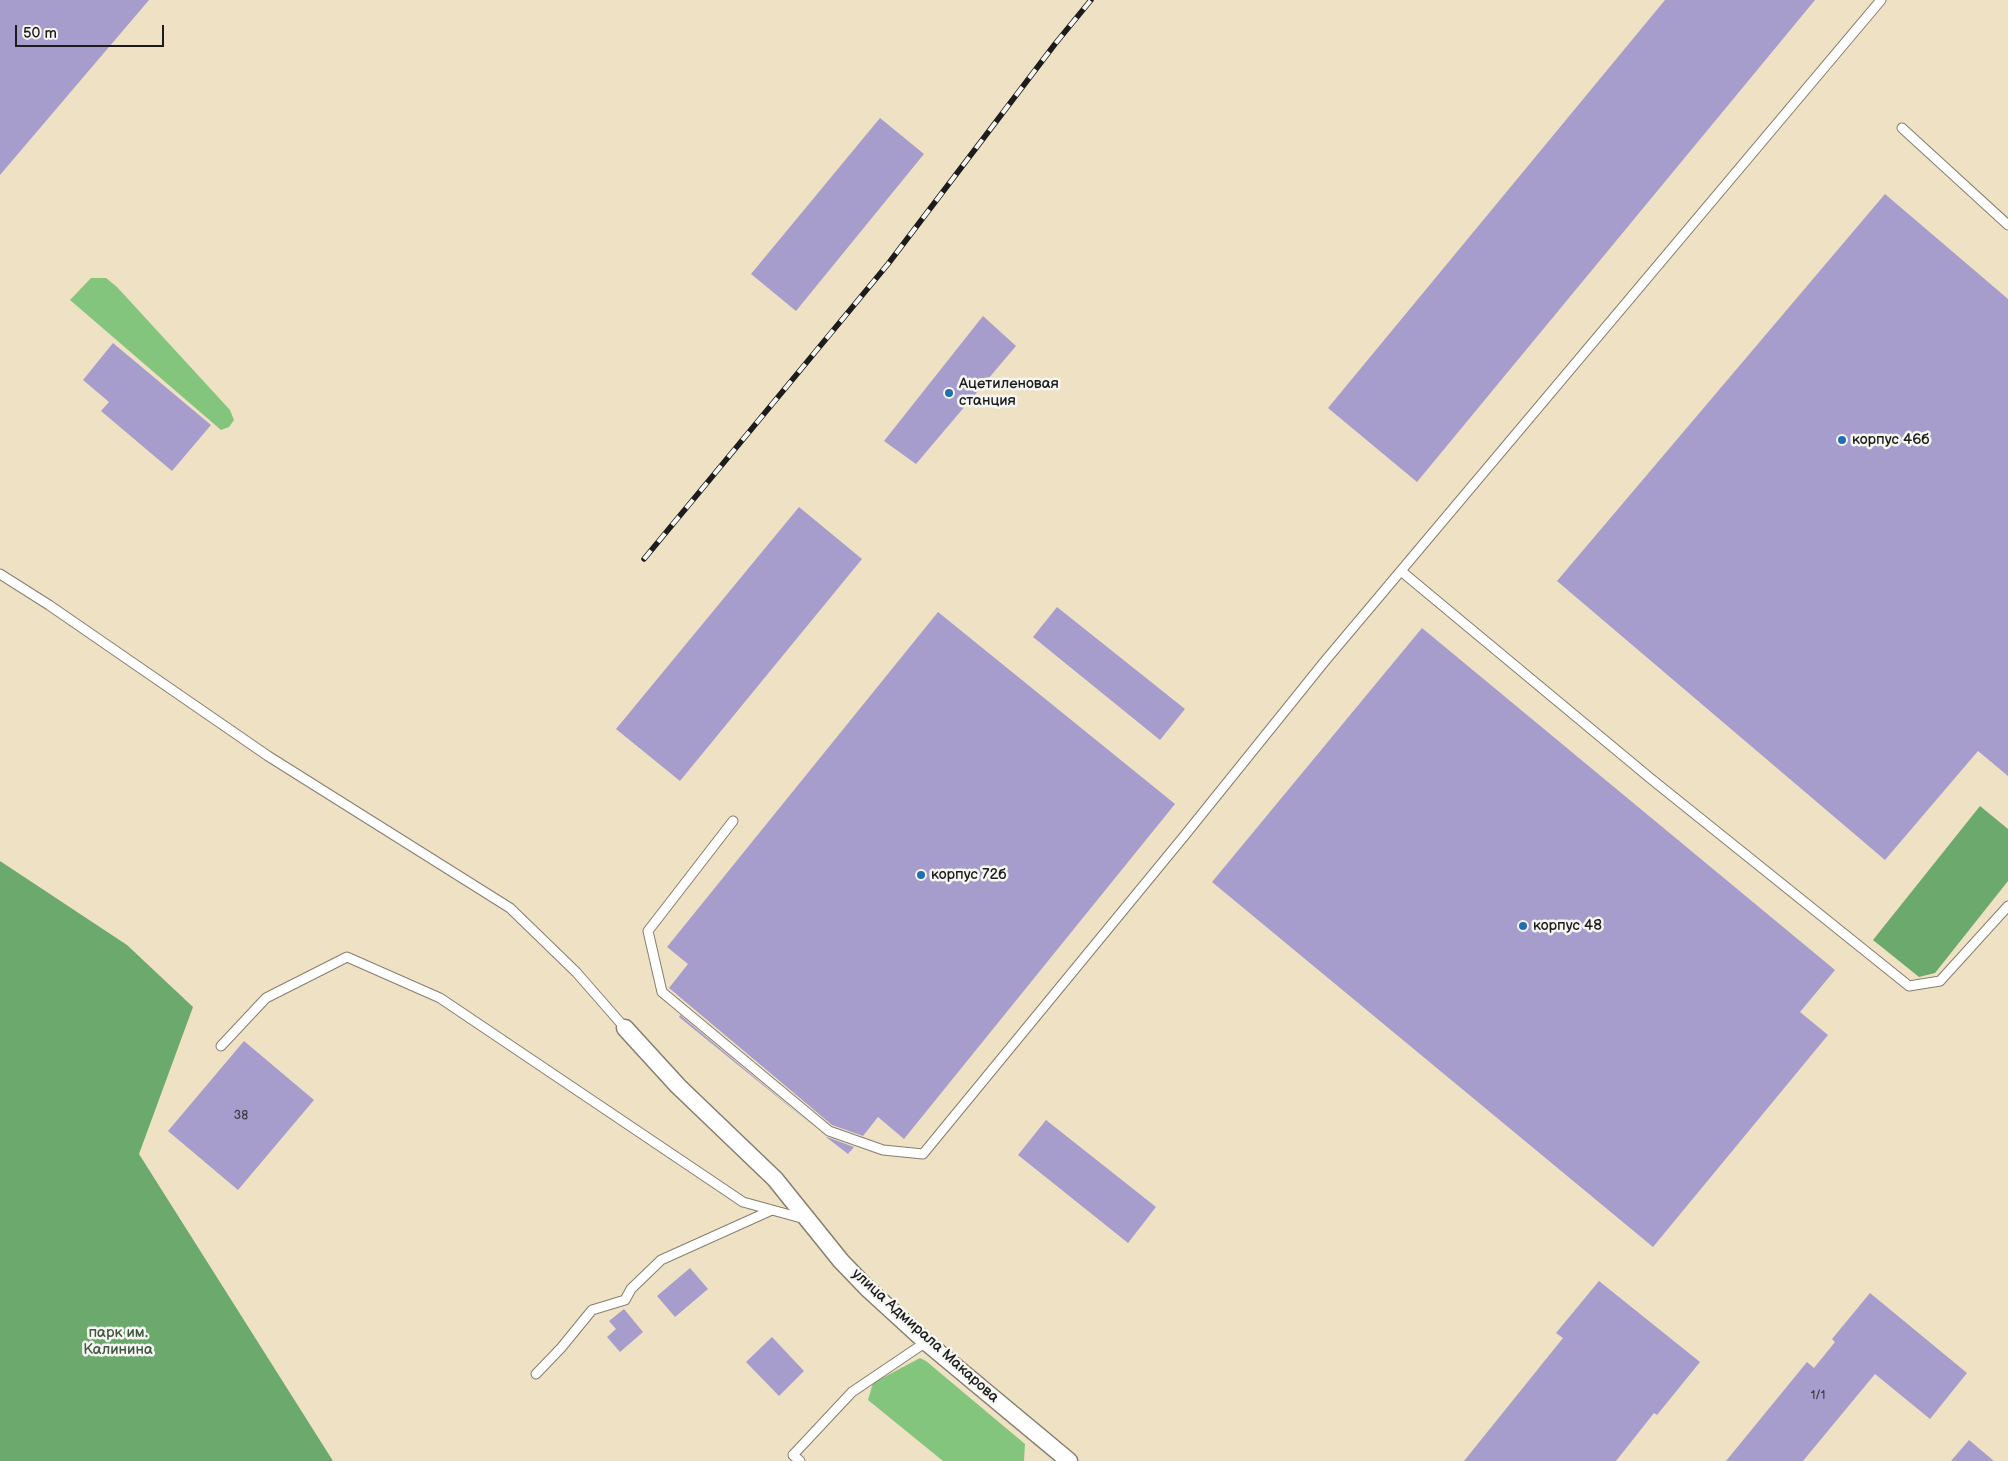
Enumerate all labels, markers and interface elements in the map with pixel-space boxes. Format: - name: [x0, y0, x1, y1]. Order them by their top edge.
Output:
- scale bar: [18, 15, 166, 47]
- text: 50 m: [23, 24, 57, 43]
- place label: Ацетиленовая станция: [959, 375, 1059, 410]
- marker: Ацетиленовая станция: [943, 387, 955, 399]
- place label: корпус 46б: [1852, 431, 1930, 449]
- marker: корпус 46б: [1836, 434, 1848, 446]
- place label: корпус 72б: [931, 866, 1006, 884]
- marker: корпус 72б: [915, 869, 927, 881]
- place label: корпус 48: [1533, 917, 1602, 935]
- marker: корпус 48: [1517, 920, 1529, 932]
- house number: 38: [234, 1109, 248, 1123]
- street label: улица Адмирала Макарова: [848, 1265, 1002, 1407]
- park label: парк им. Калинина: [83, 1324, 153, 1359]
- house number: 1/1: [1811, 1389, 1825, 1403]

